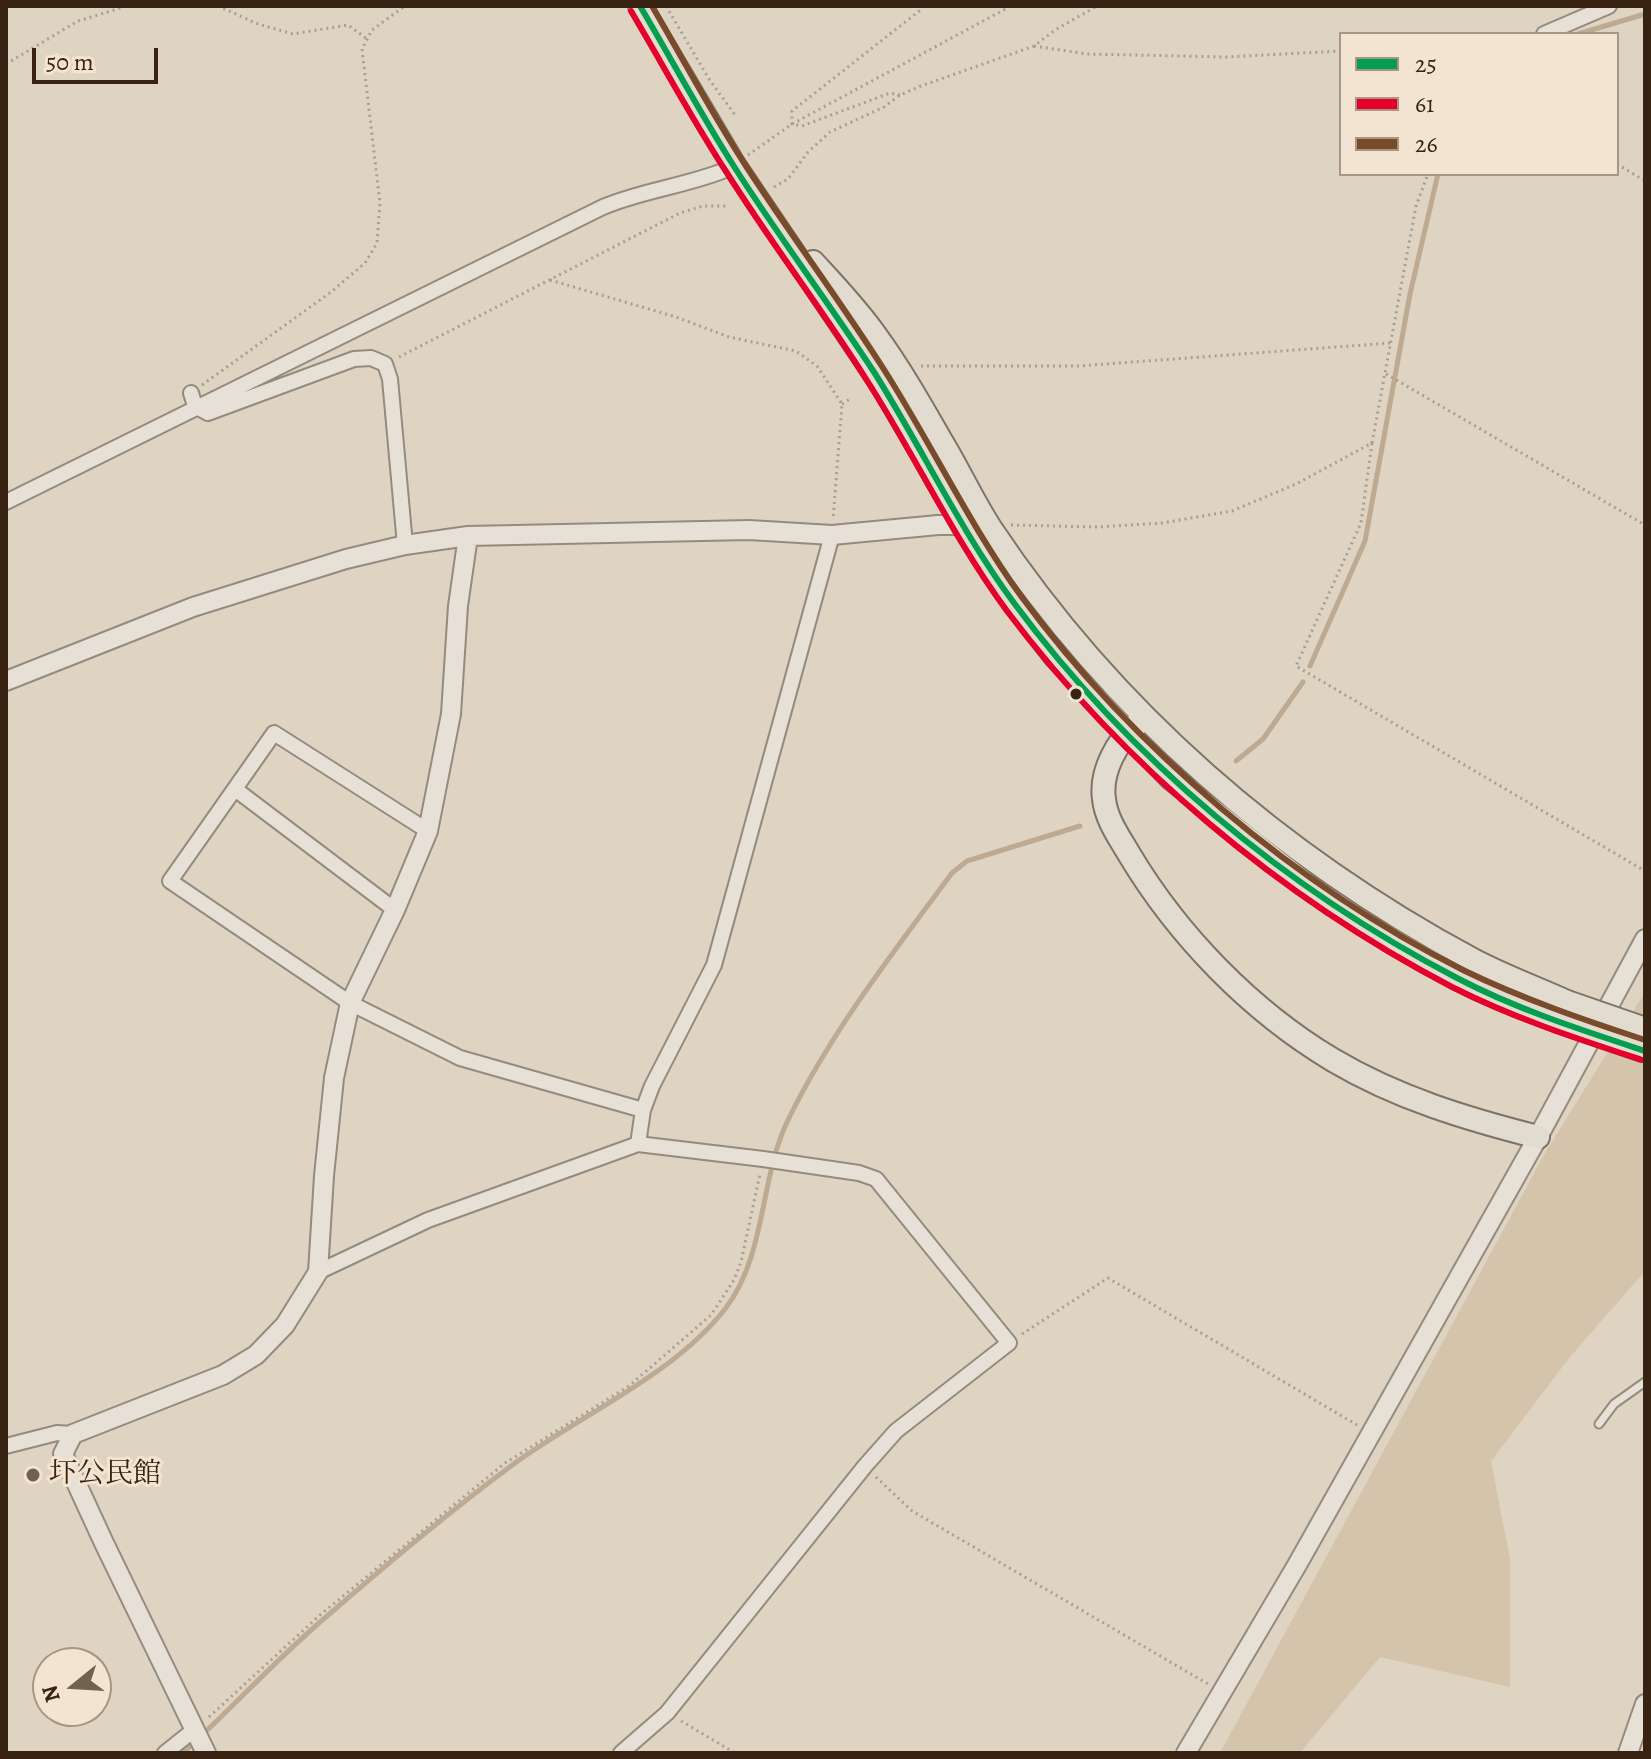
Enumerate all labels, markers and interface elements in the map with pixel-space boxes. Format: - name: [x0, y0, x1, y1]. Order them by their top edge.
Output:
- scale bar: [36, 32, 162, 82]
- legend: [1339, 32, 1619, 176]
- text: 50 m: [46, 46, 94, 78]
- text: 25: [1415, 48, 1437, 80]
- text: 61: [1415, 88, 1434, 120]
- text: 26: [1415, 128, 1438, 160]
- unlabelled marker: [1068, 686, 1084, 702]
- place label: 圷公民館: [49, 1458, 161, 1492]
- marker: 圷公民館: [24, 1466, 42, 1484]
- north arrow: [32, 1647, 112, 1727]
- text: N: [34, 1682, 68, 1706]

